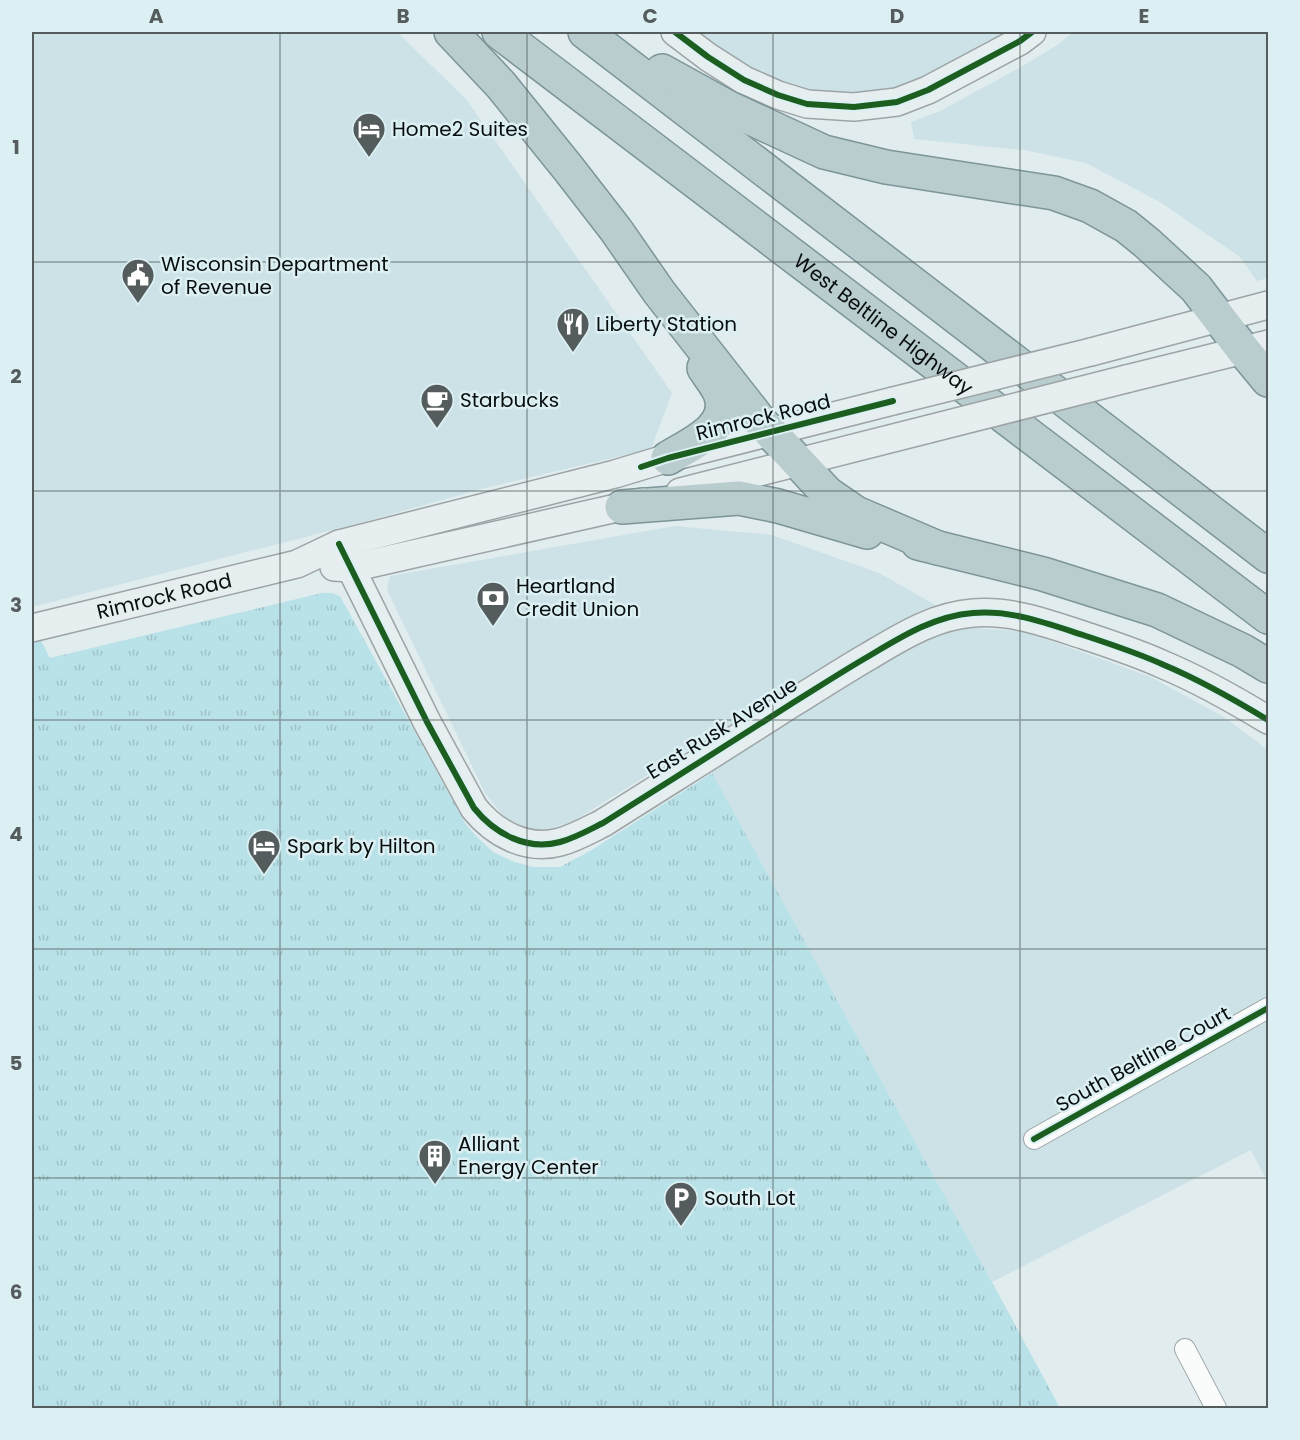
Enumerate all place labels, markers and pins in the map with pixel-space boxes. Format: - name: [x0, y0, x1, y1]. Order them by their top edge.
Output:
- hotel icon: Home2 Suites: [351, 111, 387, 158]
- place label: Home2 Suites: [392, 115, 528, 143]
- place label: Wisconsin Department of Revenue: [161, 250, 389, 301]
- public building icon: Wisconsin Department of Revenue: [120, 257, 156, 304]
- restaurant icon: Liberty Station: [555, 306, 591, 353]
- place label: Liberty Station: [596, 310, 737, 338]
- cafe icon: Starbucks: [419, 382, 455, 429]
- place label: Starbucks: [460, 386, 559, 414]
- place label: Heartland Credit Union: [516, 572, 639, 623]
- bank icon: Heartland Credit Union: [475, 580, 511, 627]
- hotel icon: Spark by Hilton: [246, 828, 282, 875]
- place label: Spark by Hilton: [287, 832, 436, 860]
- place label: Alliant Energy Center: [458, 1130, 599, 1181]
- building icon: Alliant Energy Center: [417, 1138, 453, 1185]
- parking icon: South Lot: [663, 1180, 699, 1227]
- place label: South Lot: [704, 1184, 795, 1212]

